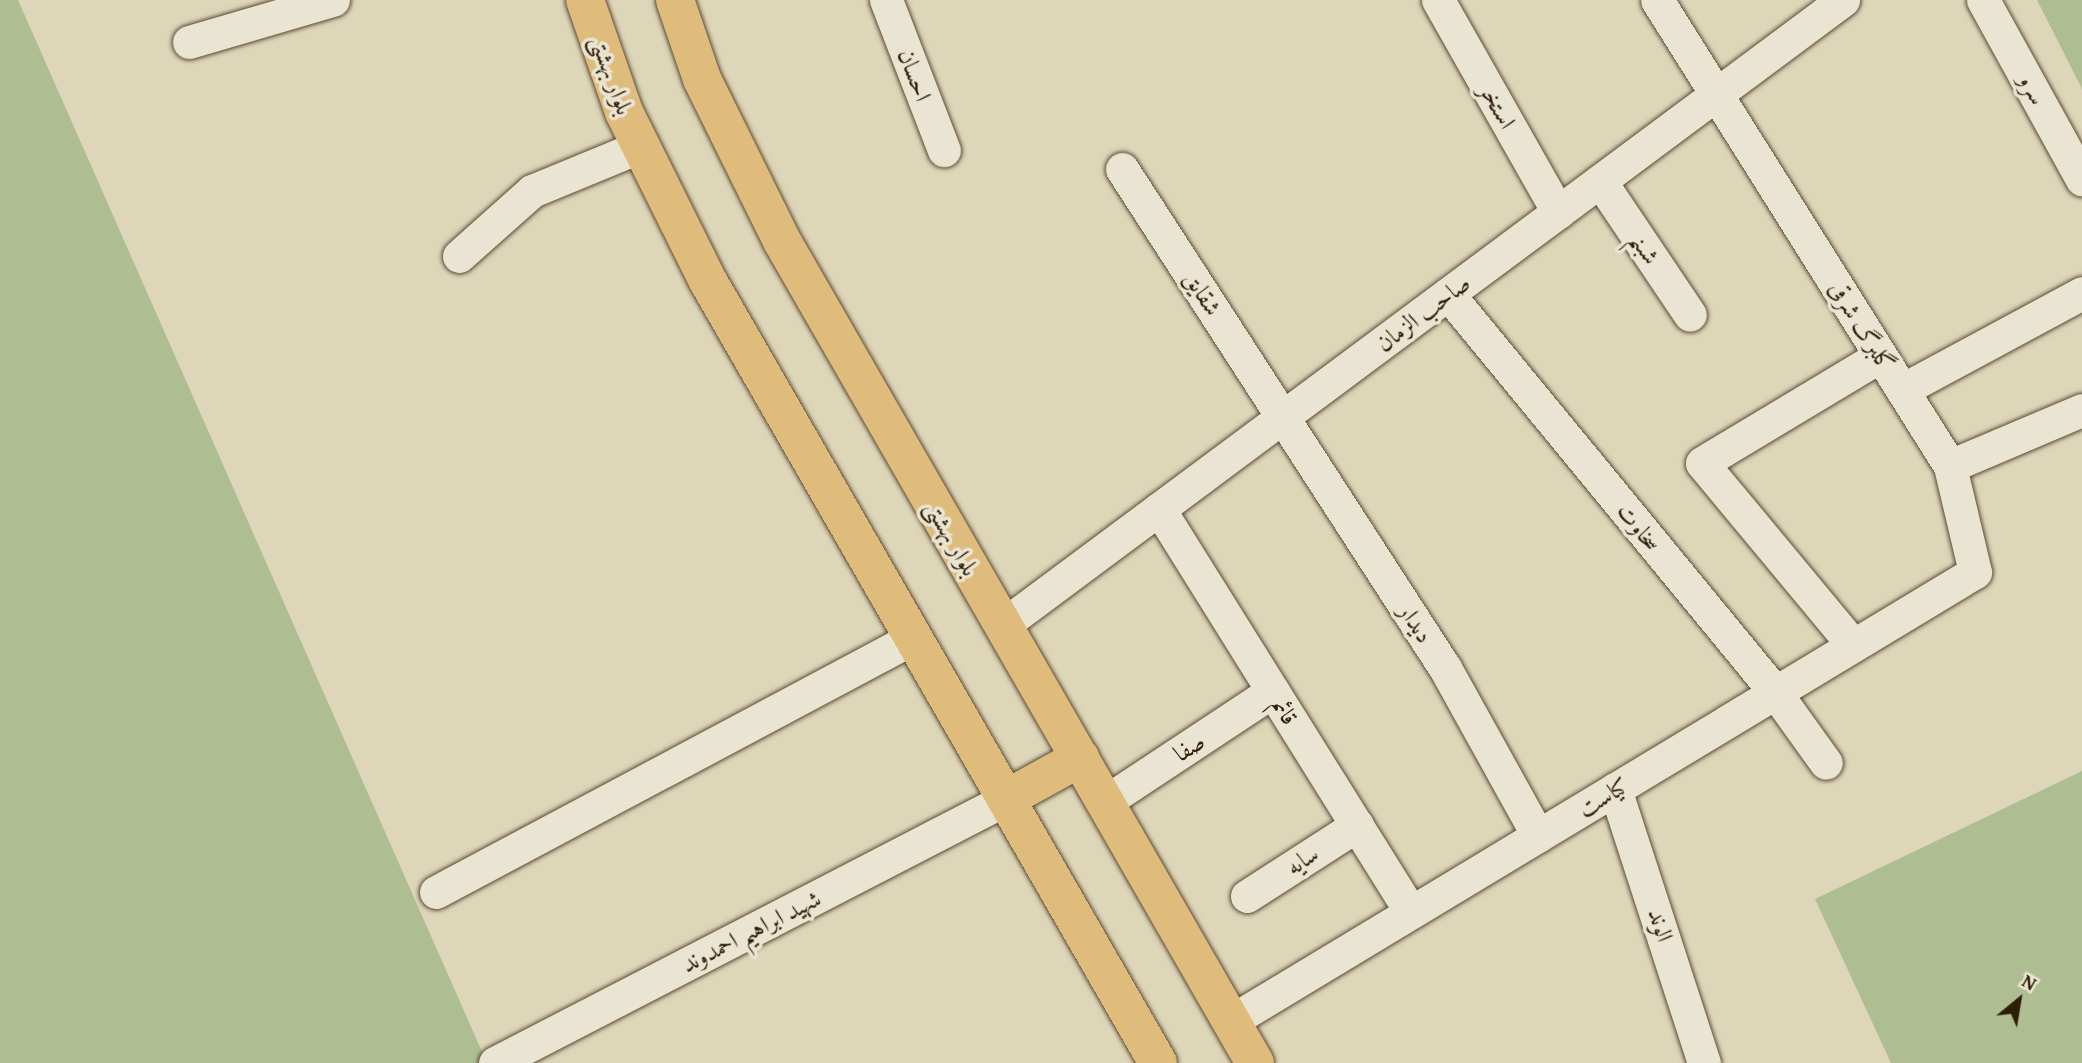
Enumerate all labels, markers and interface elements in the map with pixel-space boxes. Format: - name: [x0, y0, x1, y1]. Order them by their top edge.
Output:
- street label: بلوار بهشتی: [584, 31, 640, 119]
- street label: احسان: [892, 45, 938, 105]
- street label: سرو: [2013, 68, 2053, 110]
- street label: استخر: [1474, 78, 1522, 134]
- street label: شبنم: [1624, 226, 1666, 270]
- street label: شقایق: [1178, 265, 1228, 321]
- street label: صاحب الزمان: [1370, 268, 1476, 358]
- street label: گلبرگ شرقی: [1823, 275, 1901, 377]
- street label: بلوار بهشتی: [919, 495, 985, 581]
- street label: سخاوت: [1611, 497, 1667, 557]
- street label: دیدار: [1393, 598, 1439, 648]
- street label: قائم: [1266, 692, 1304, 730]
- street label: صفا: [1168, 726, 1210, 768]
- street label: کیاست: [1572, 771, 1634, 823]
- street label: سایه: [1280, 839, 1324, 881]
- street label: شهید ابراهیم احمدوند: [677, 884, 825, 978]
- street label: الوند: [1642, 905, 1680, 945]
- north arrow: [1984, 965, 2054, 1035]
- text: N: [2017, 967, 2042, 997]

